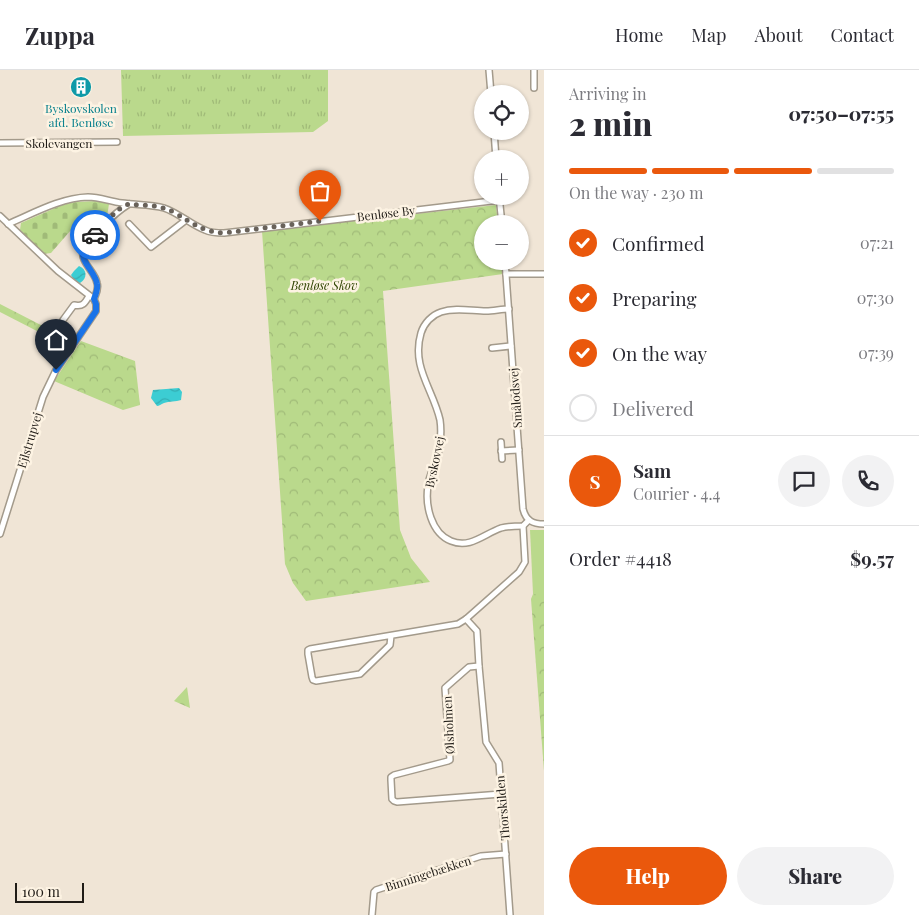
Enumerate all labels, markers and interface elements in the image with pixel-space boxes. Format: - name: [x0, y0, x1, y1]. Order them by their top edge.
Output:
- text: Zuppa: [25, 19, 95, 51]
- text: Home: [615, 23, 663, 47]
- text: Map: [691, 23, 726, 47]
- text: About: [754, 23, 803, 47]
- text: Contact: [831, 23, 894, 47]
- building icon: Byskovskolen afd. Benløse: [69, 75, 93, 99]
- text: Arriving in: [569, 83, 647, 104]
- map controls: [474, 85, 529, 270]
- button: locate: [474, 85, 529, 140]
- place label: Byskovskolen afd. Benløse: [45, 100, 117, 130]
- text: 07:50–07:55: [788, 100, 894, 126]
- text: 2 min: [569, 101, 652, 144]
- street label: Skolevangen: [26, 135, 92, 151]
- button: +: [474, 150, 529, 205]
- pin: [299, 170, 341, 221]
- icon: bag: [306, 177, 334, 205]
- text: On the way · 230 m: [569, 182, 704, 203]
- street label: Benløse By: [356, 202, 416, 224]
- courier: [70, 210, 120, 260]
- button: −: [474, 215, 529, 270]
- icon: car: [81, 221, 109, 249]
- icon: check: [569, 229, 597, 257]
- text: Confirmed: [612, 230, 705, 256]
- text: 07:21: [860, 232, 894, 253]
- park label: Benløse Skov: [290, 277, 358, 293]
- icon: check: [569, 284, 597, 312]
- text: Preparing: [612, 285, 697, 311]
- text: 07:30: [857, 287, 894, 308]
- pin: [35, 319, 77, 370]
- icon: home: [42, 326, 70, 354]
- icon: check: [569, 339, 597, 367]
- text: On the way: [612, 340, 707, 366]
- text: 07:39: [858, 342, 894, 363]
- street label: Smålodsvej: [505, 367, 525, 429]
- text: Delivered: [612, 395, 694, 421]
- street label: Ejlstrupvej: [13, 410, 45, 470]
- street label: Byskovvej: [421, 435, 447, 489]
- button: chat: [778, 455, 830, 507]
- button: phone: [842, 455, 894, 507]
- text: Sam: [633, 457, 671, 483]
- text: S: [589, 468, 601, 494]
- text: Courier · 4.4: [633, 483, 720, 504]
- text: Order #4418: [569, 545, 672, 571]
- text: $9.57: [850, 545, 894, 571]
- street label: Ølsholmen: [438, 695, 458, 755]
- street label: Thorskilden: [491, 775, 513, 841]
- button: Help: [569, 847, 727, 905]
- button: Share: [737, 847, 894, 905]
- street label: Binningebækken: [383, 852, 473, 894]
- scale bar: [15, 880, 84, 903]
- text: 100 m: [22, 882, 60, 901]

